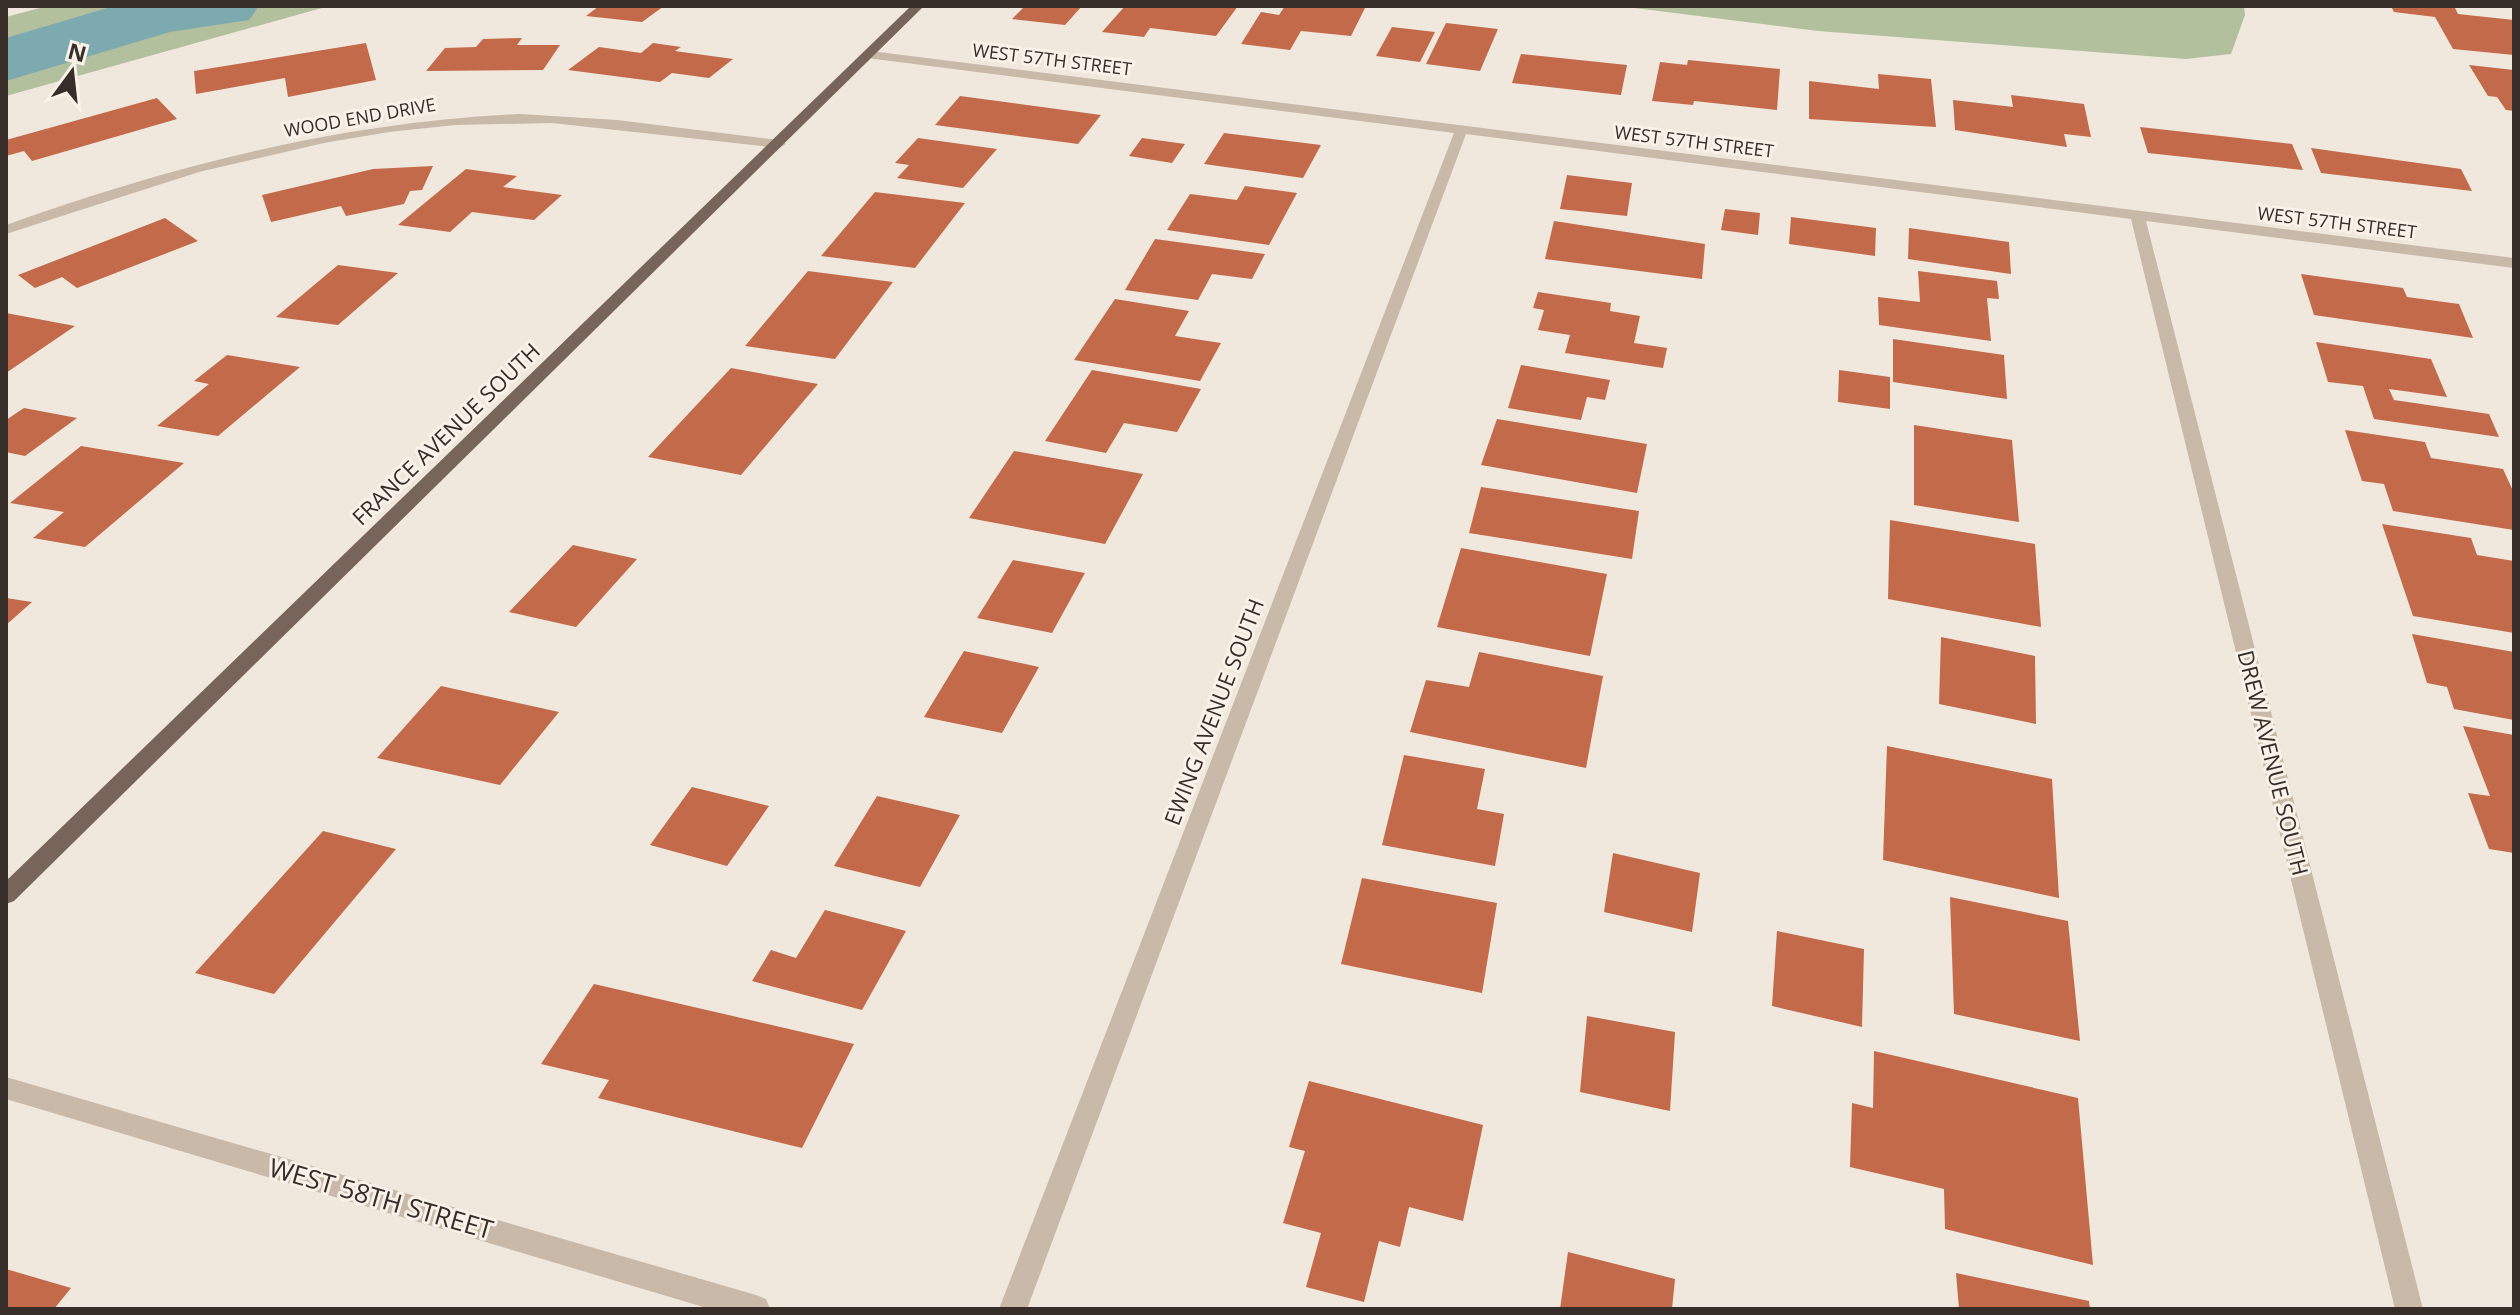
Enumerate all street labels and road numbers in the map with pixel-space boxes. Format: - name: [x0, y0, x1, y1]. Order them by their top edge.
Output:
- street label: WEST 57TH STREET: [971, 37, 1133, 81]
- street label: WOOD END DRIVE: [282, 92, 438, 142]
- street label: WEST 57TH STREET: [1613, 119, 1775, 163]
- street label: WEST 57TH STREET: [2256, 200, 2418, 244]
- street label: FRANCE AVENUE SOUTH: [345, 335, 546, 531]
- street label: EWING AVENUE SOUTH: [1156, 594, 1270, 829]
- street label: DREW AVENUE SOUTH: [2231, 647, 2316, 879]
- street label: WEST 58TH STREET: [265, 1149, 498, 1247]

